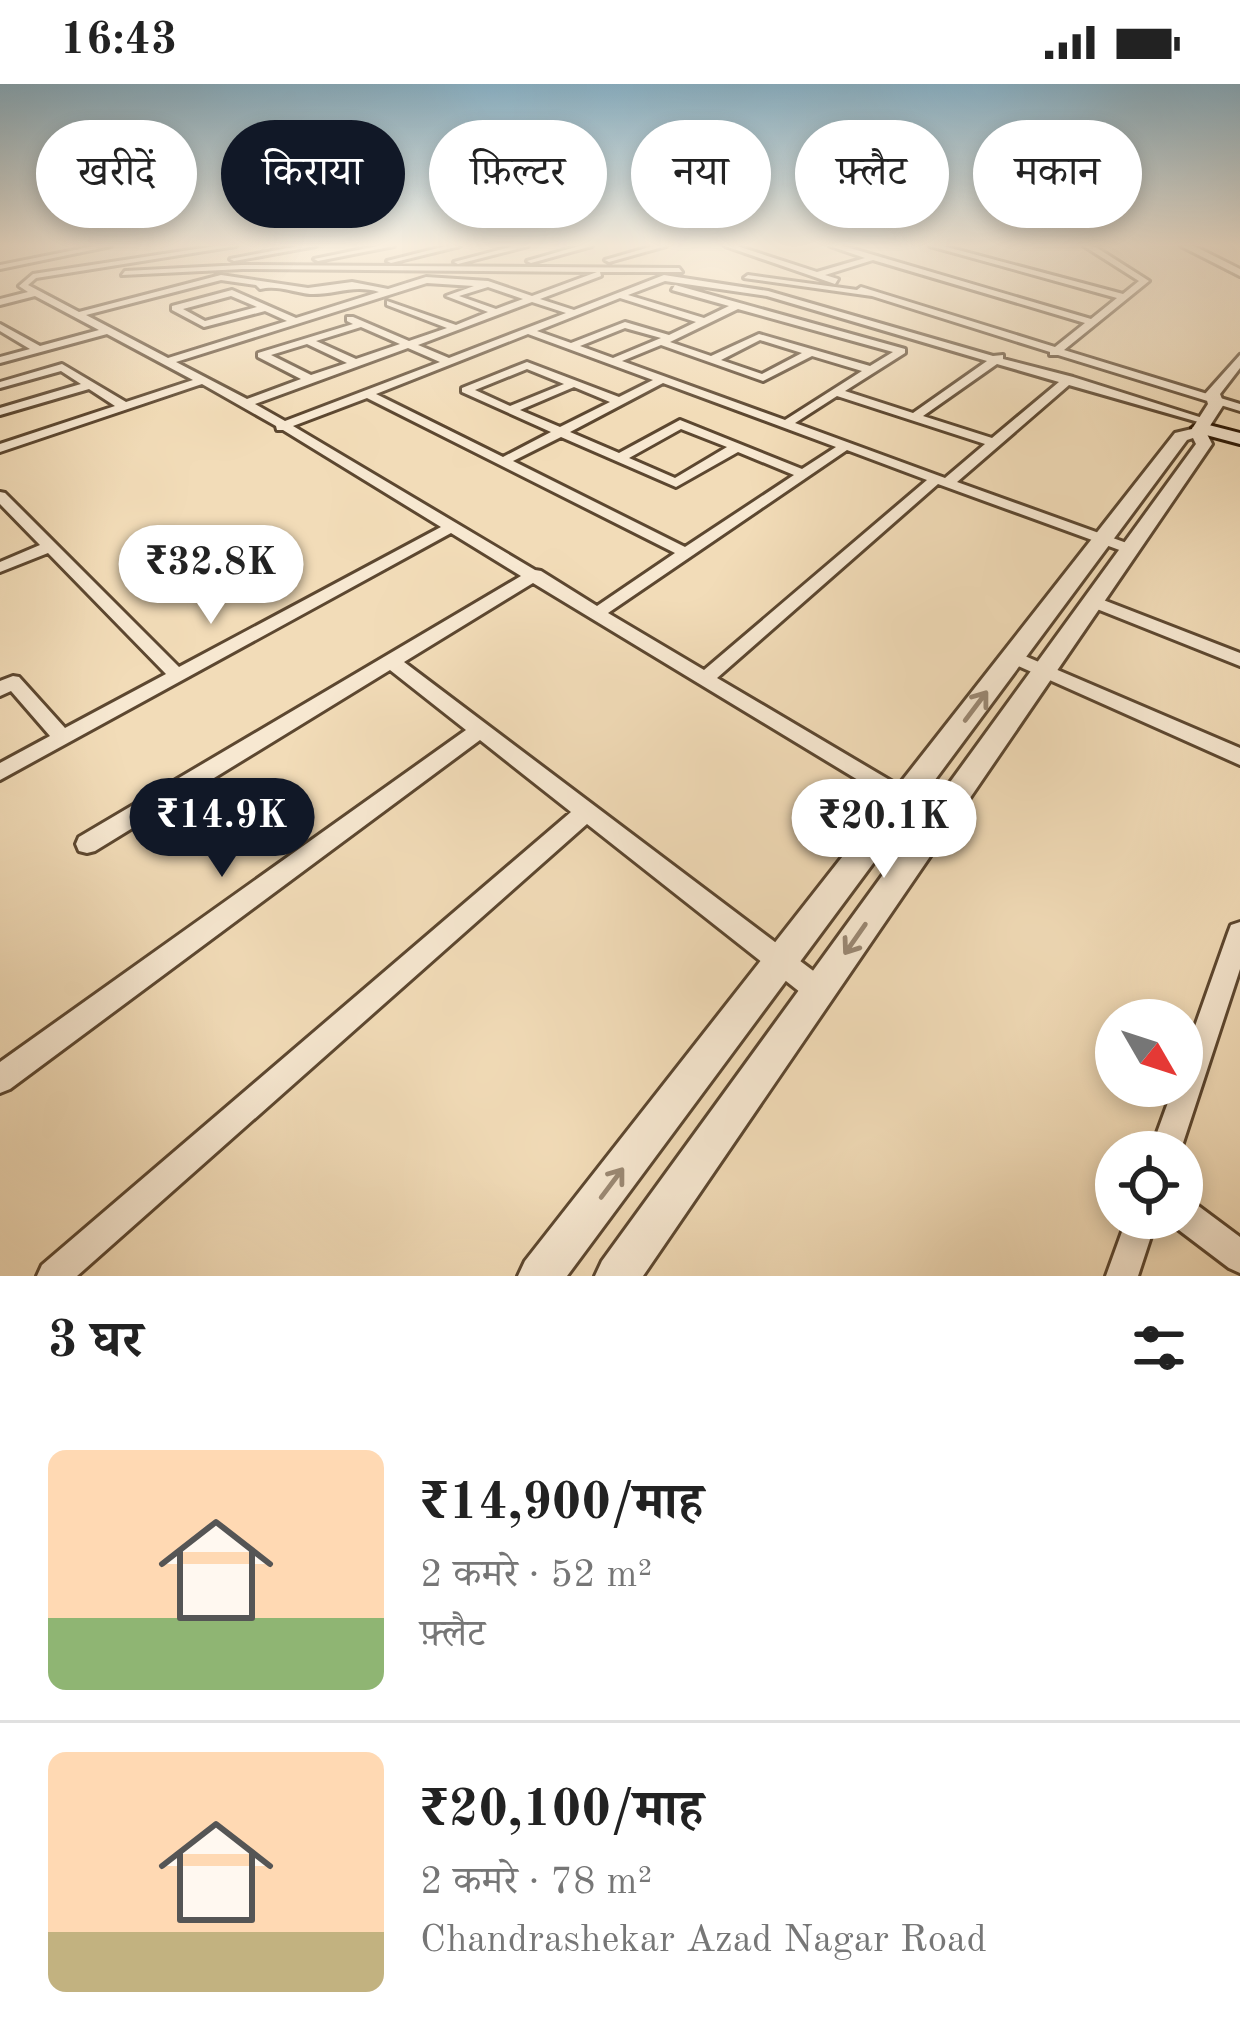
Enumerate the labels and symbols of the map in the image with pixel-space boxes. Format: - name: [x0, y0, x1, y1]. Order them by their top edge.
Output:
- pin: ₹32.8K: [113, 525, 309, 627]
- one-way arrow: [962, 691, 988, 723]
- pin: ₹14.9K: [124, 778, 320, 880]
- pin: ₹20.1K: [786, 779, 982, 881]
- one-way arrow: [843, 922, 868, 956]
- north arrow: [1095, 999, 1203, 1107]
- one-way arrow: [598, 1167, 624, 1200]

